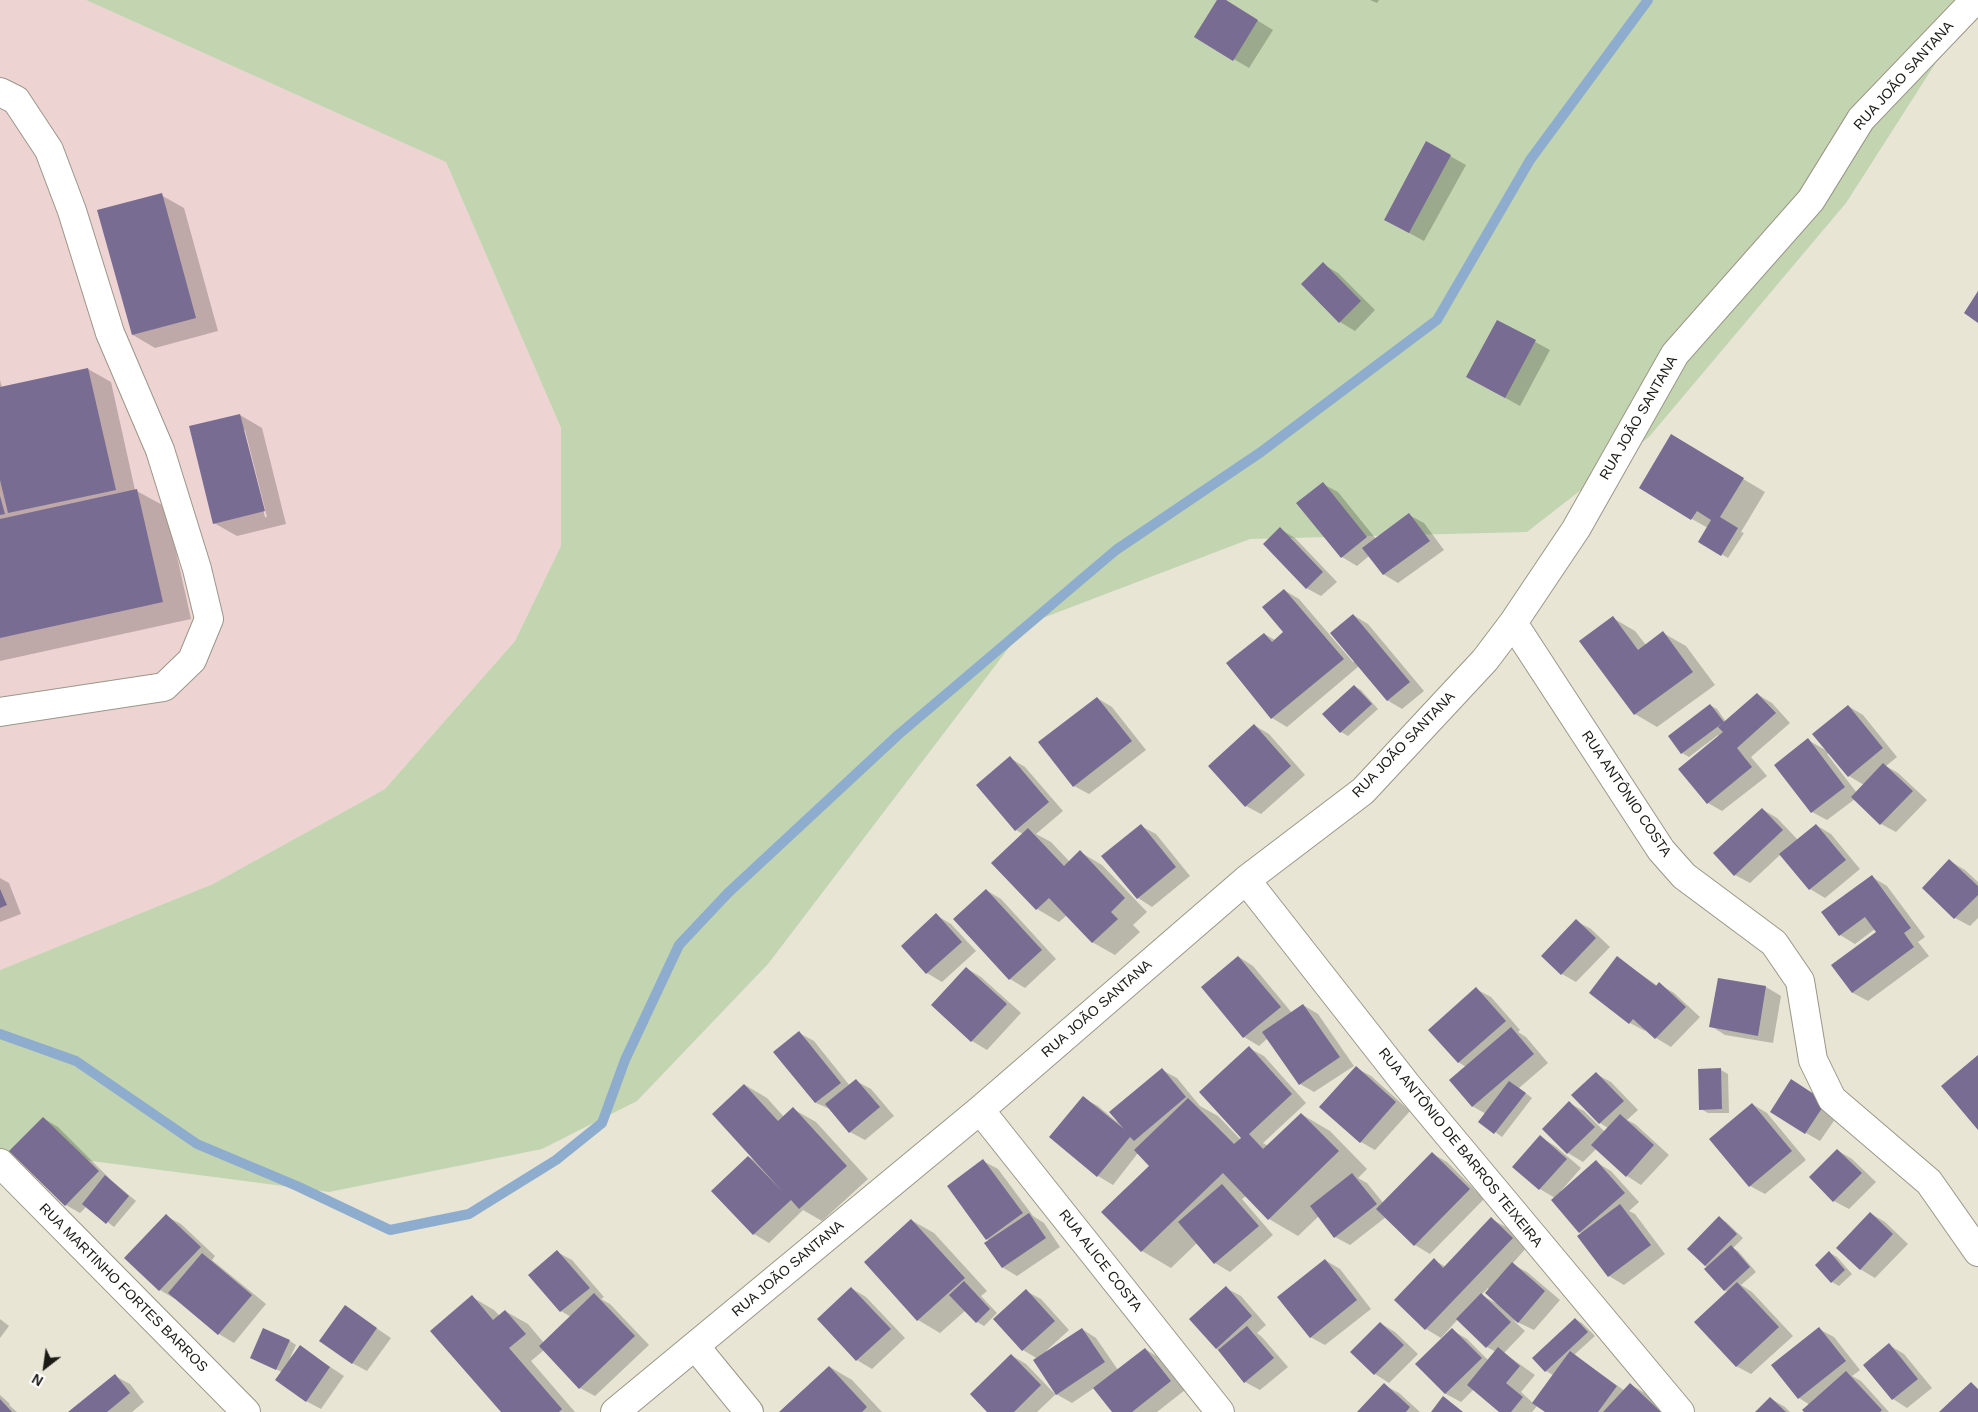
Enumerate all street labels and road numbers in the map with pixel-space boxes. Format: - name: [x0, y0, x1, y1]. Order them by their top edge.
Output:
- street label: RUA JOÃO SANTANA: [1851, 18, 1957, 134]
- street label: RUA JOÃO SANTANA: [1597, 353, 1681, 483]
- street label: RUA JOÃO SANTANA: [1349, 689, 1459, 801]
- street label: RUA ANTÔNIO COSTA: [1578, 728, 1674, 860]
- street label: RUA JOÃO SANTANA: [1038, 957, 1156, 1061]
- street label: RUA ANTÔNIO DE BARROS TEIXEIRA: [1374, 1045, 1546, 1251]
- street label: RUA MARTINHO FORTES BARROS: [35, 1200, 211, 1376]
- street label: RUA ALICE COSTA: [1055, 1207, 1145, 1315]
- street label: RUA JOÃO SANTANA: [729, 1217, 847, 1321]

